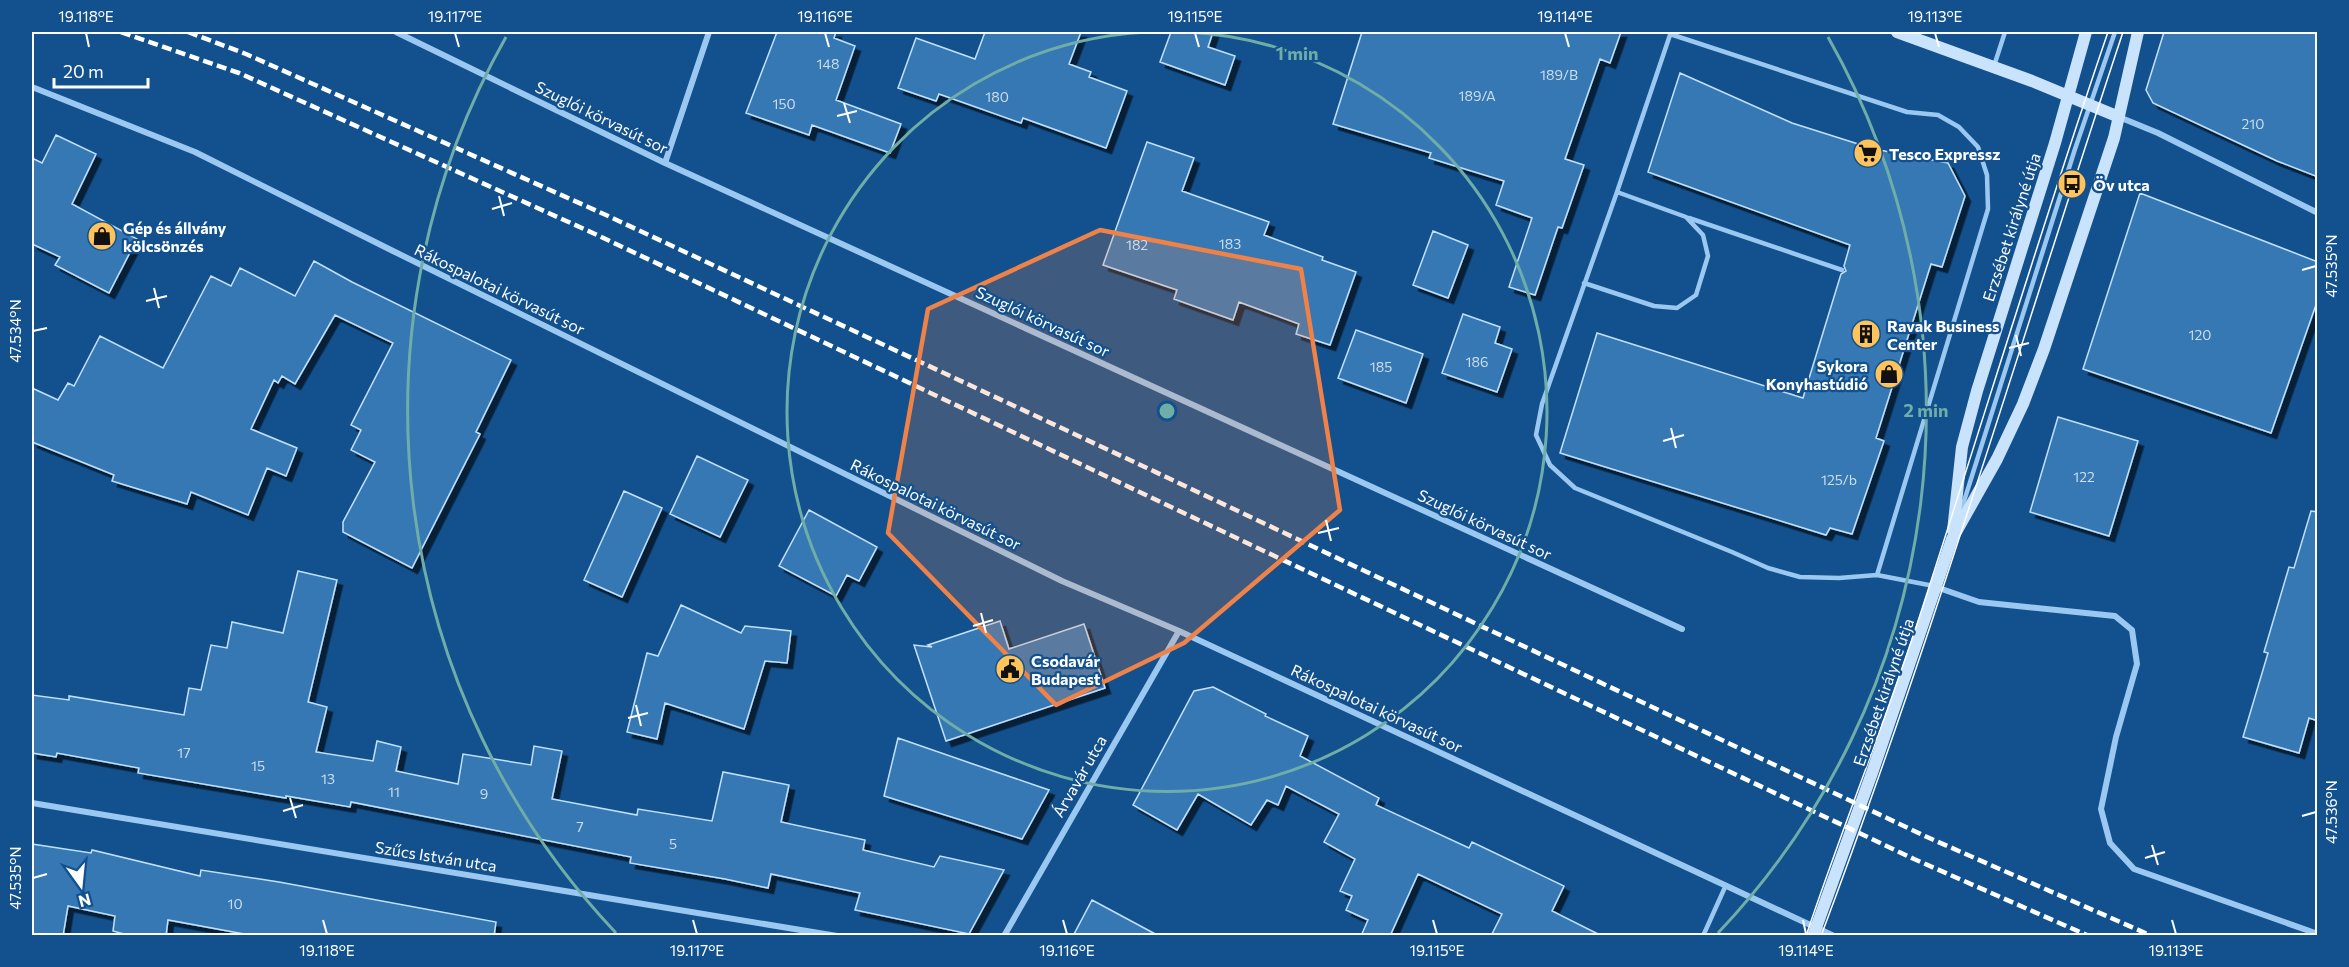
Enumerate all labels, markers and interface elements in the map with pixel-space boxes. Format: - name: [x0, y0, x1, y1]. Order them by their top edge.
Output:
- text: 19.118°E: [58, 7, 114, 25]
- text: 19.117°E: [428, 7, 482, 25]
- text: 19.116°E: [797, 7, 853, 25]
- text: 19.115°E: [1167, 7, 1223, 25]
- text: 19.114°E: [1537, 7, 1593, 25]
- text: 19.113°E: [1908, 7, 1963, 25]
- text: 1 min: [1276, 42, 1318, 64]
- scale bar: [54, 51, 148, 89]
- house number: 148: [817, 55, 839, 72]
- text: 20 m: [63, 60, 104, 82]
- house number: 189/B: [1540, 66, 1578, 83]
- street label: Szuglói körvasút sor: [532, 77, 672, 158]
- house number: 189/A: [1458, 87, 1496, 104]
- house number: 180: [985, 88, 1009, 105]
- house number: 150: [772, 95, 796, 112]
- house number: 210: [2242, 115, 2264, 132]
- supermarket icon: Tesco Expressz: [1852, 137, 1884, 169]
- place label: Tesco Expressz: [1889, 144, 2000, 163]
- street label: Erzsébet királyné útja: [1978, 150, 2044, 304]
- bus stop icon: Öv utca: [2056, 168, 2088, 200]
- place label: Öv utca: [2093, 175, 2150, 194]
- place label: Gép és állvány kölcsönzés: [123, 218, 227, 255]
- shop icon: Gép és állvány kölcsönzés: [86, 220, 118, 252]
- text: 47.535°N: [2322, 234, 2340, 298]
- house number: 183: [1219, 235, 1241, 252]
- house number: 182: [1126, 236, 1148, 253]
- street label: Rákospalotai körvasút sor: [412, 239, 589, 339]
- street label: Szuglói körvasút sor: [973, 282, 1113, 361]
- text: 47.534°N: [6, 299, 24, 363]
- place label: Ravak Business Center: [1887, 316, 2000, 353]
- building icon: Ravak Business Center: [1850, 318, 1882, 350]
- house number: 120: [2189, 326, 2211, 343]
- house number: 186: [1466, 353, 1488, 370]
- place label: Sykora Konyhastúdió: [1766, 356, 1868, 393]
- house number: 185: [1370, 358, 1392, 375]
- shop icon: Sykora Konyhastúdió: [1873, 358, 1905, 390]
- text: 2 min: [1904, 399, 1948, 421]
- centre of rings: [1157, 401, 1177, 421]
- street label: Rákospalotai körvasút sor: [848, 454, 1025, 554]
- house number: 122: [2073, 468, 2095, 485]
- house number: 125/b: [1821, 471, 1857, 488]
- street label: Szuglói körvasút sor: [1415, 485, 1555, 564]
- street label: Erzsébet királyné útja: [1849, 616, 1917, 768]
- place label: Csodavár Budapest: [1031, 651, 1101, 688]
- public building icon: Csodavár Budapest: [994, 653, 1026, 685]
- street label: Rákospalotai körvasút sor: [1288, 660, 1466, 756]
- street label: Árvavár utca: [1048, 732, 1110, 820]
- house number: 17: [177, 744, 191, 761]
- house number: 15: [251, 757, 265, 774]
- house number: 13: [321, 770, 335, 787]
- text: 47.536°N: [2322, 780, 2340, 844]
- house number: 11: [388, 783, 400, 800]
- house number: 9: [480, 785, 488, 802]
- house number: 7: [576, 818, 584, 835]
- house number: 5: [669, 835, 677, 852]
- street label: Szűcs István utca: [374, 837, 498, 875]
- text: 47.535°N: [6, 846, 24, 910]
- north arrow: [51, 856, 111, 916]
- text: N: [77, 890, 93, 912]
- house number: 10: [227, 895, 243, 912]
- text: 19.118°E: [299, 941, 355, 959]
- text: 19.117°E: [670, 941, 724, 959]
- text: 19.116°E: [1039, 941, 1095, 959]
- text: 19.115°E: [1409, 941, 1465, 959]
- text: 19.114°E: [1778, 941, 1834, 959]
- text: 19.113°E: [2149, 941, 2204, 959]

